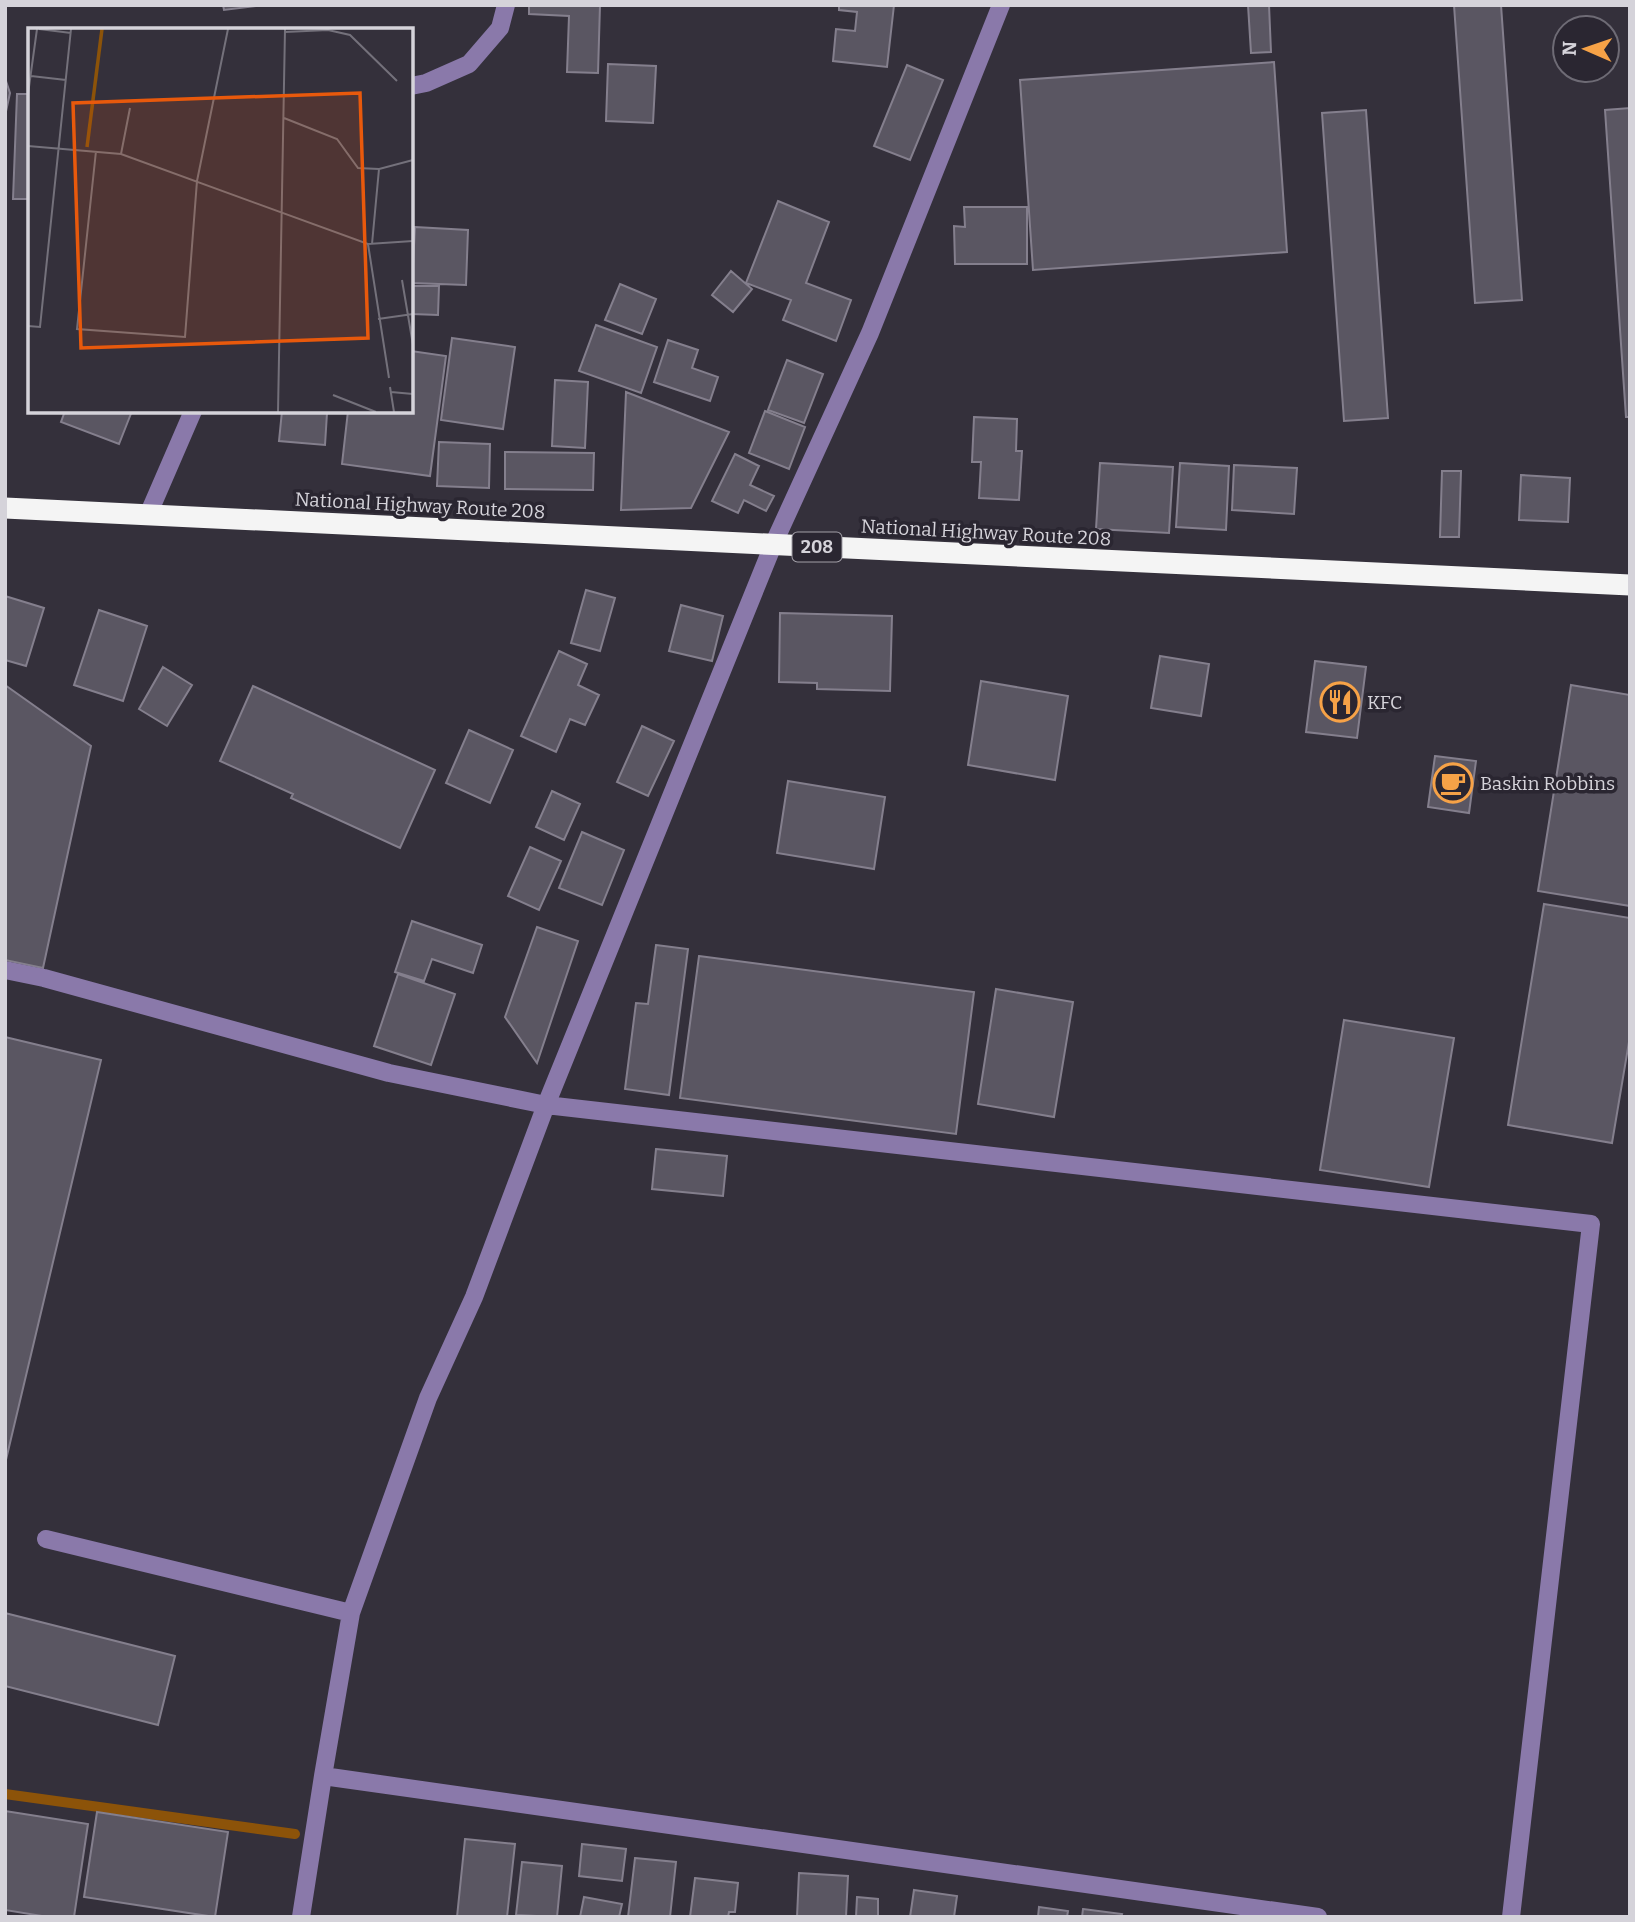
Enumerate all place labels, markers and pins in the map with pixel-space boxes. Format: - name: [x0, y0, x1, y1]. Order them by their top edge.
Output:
- restaurant icon: KFC: [1319, 681, 1361, 723]
- place label: KFC: [1367, 691, 1402, 714]
- cafe icon: Baskin Robbins: [1432, 762, 1474, 804]
- place label: Baskin Robbins: [1480, 772, 1615, 795]

